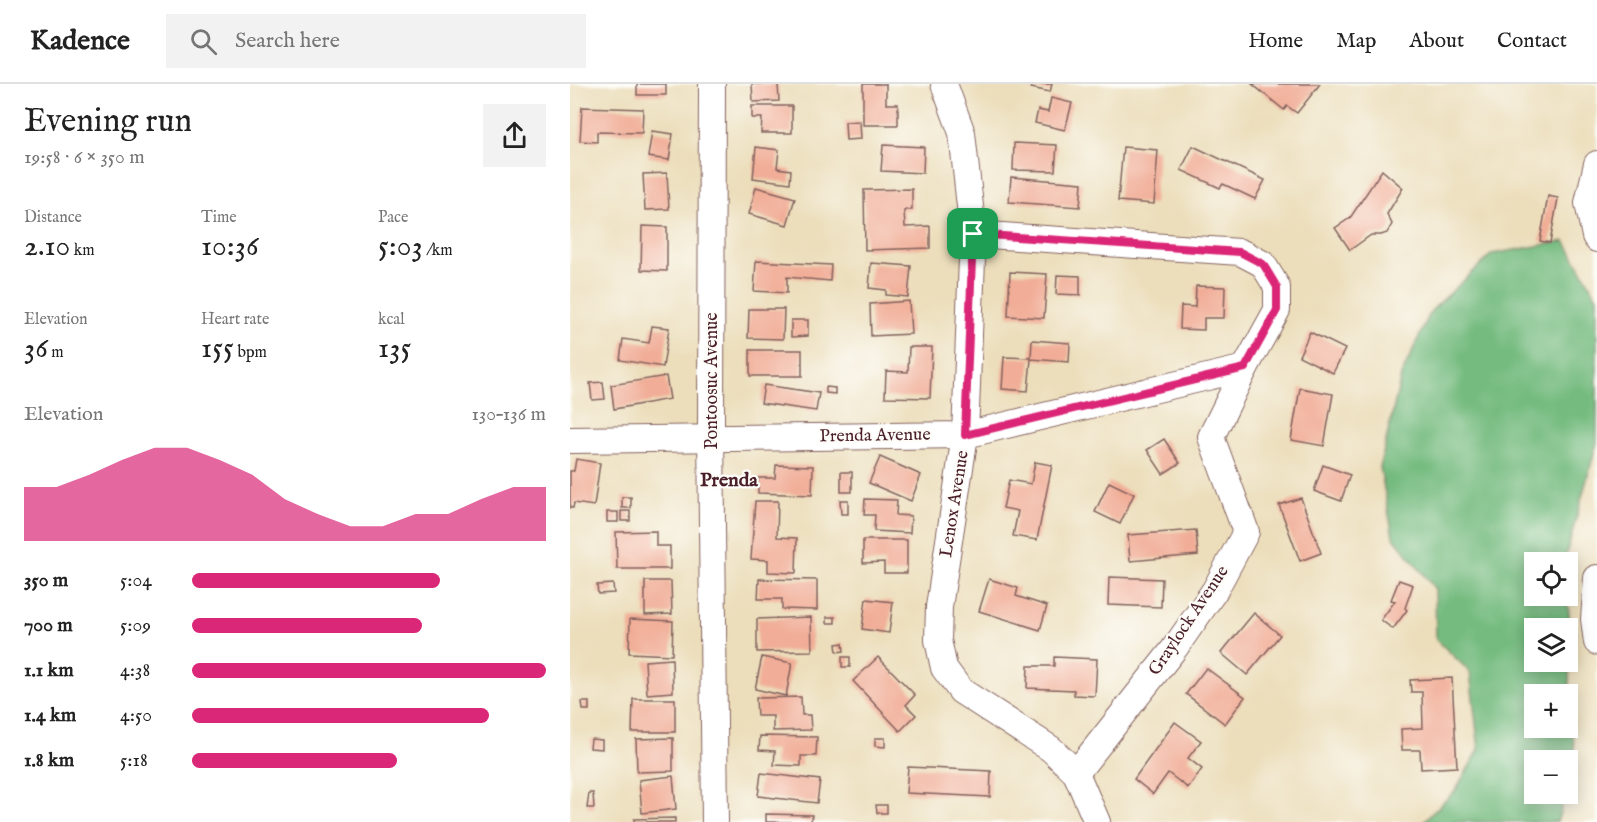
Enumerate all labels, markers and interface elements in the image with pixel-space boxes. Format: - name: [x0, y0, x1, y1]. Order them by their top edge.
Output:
- search box: [166, 14, 586, 68]
- text: Kadence: [30, 24, 130, 59]
- icon: search: [187, 25, 220, 58]
- text: Search here: [235, 27, 340, 55]
- text: Home: [1248, 28, 1303, 55]
- text: Map: [1336, 28, 1376, 55]
- text: About: [1409, 28, 1464, 55]
- text: Contact: [1497, 28, 1567, 55]
- text: Evening run: [24, 101, 192, 143]
- button: share: [483, 104, 546, 167]
- text: 19:58 · 6 × 350 m: [24, 145, 145, 170]
- text: Distance: [24, 208, 82, 228]
- text: Time: [201, 208, 237, 228]
- text: Pace: [378, 208, 408, 228]
- pin: [947, 208, 998, 259]
- icon: arrive: [956, 217, 989, 250]
- text: 2.10: [24, 228, 70, 266]
- text: 10:36: [201, 228, 259, 266]
- text: 5:03: [378, 228, 423, 266]
- text: km: [70, 241, 95, 261]
- text: /km: [423, 241, 453, 261]
- text: Elevation: [24, 310, 87, 330]
- text: Heart rate: [201, 310, 269, 330]
- text: kcal: [378, 310, 405, 330]
- street label: Pontoosuc Avenue: [701, 312, 724, 450]
- text: 36: [24, 330, 48, 368]
- text: 155: [201, 330, 234, 368]
- text: 135: [378, 330, 411, 368]
- text: m: [48, 343, 64, 363]
- text: bpm: [234, 343, 267, 363]
- text: Elevation: [24, 402, 103, 427]
- text: 130–136 m: [471, 402, 546, 427]
- street label: Prenda Avenue: [819, 424, 931, 448]
- street label: Lenox Avenue: [935, 449, 975, 559]
- district label: Prenda: [700, 468, 758, 493]
- map controls: [1524, 552, 1578, 804]
- button: locate: [1524, 552, 1578, 606]
- street label: Graylock Avenue: [1144, 562, 1234, 680]
- text: 350 m: [24, 568, 68, 593]
- text: 5:04: [120, 568, 152, 593]
- text: 700 m: [24, 613, 73, 638]
- text: 5:09: [120, 613, 151, 638]
- button: layers: [1524, 618, 1578, 672]
- text: 1.1 km: [24, 658, 74, 683]
- text: 4:38: [120, 658, 150, 683]
- button: +: [1524, 684, 1578, 738]
- text: 1.4 km: [24, 703, 76, 728]
- text: 4:50: [120, 703, 152, 728]
- text: 1.8 km: [24, 748, 74, 773]
- text: 5:18: [120, 748, 148, 773]
- button: −: [1524, 750, 1578, 804]

